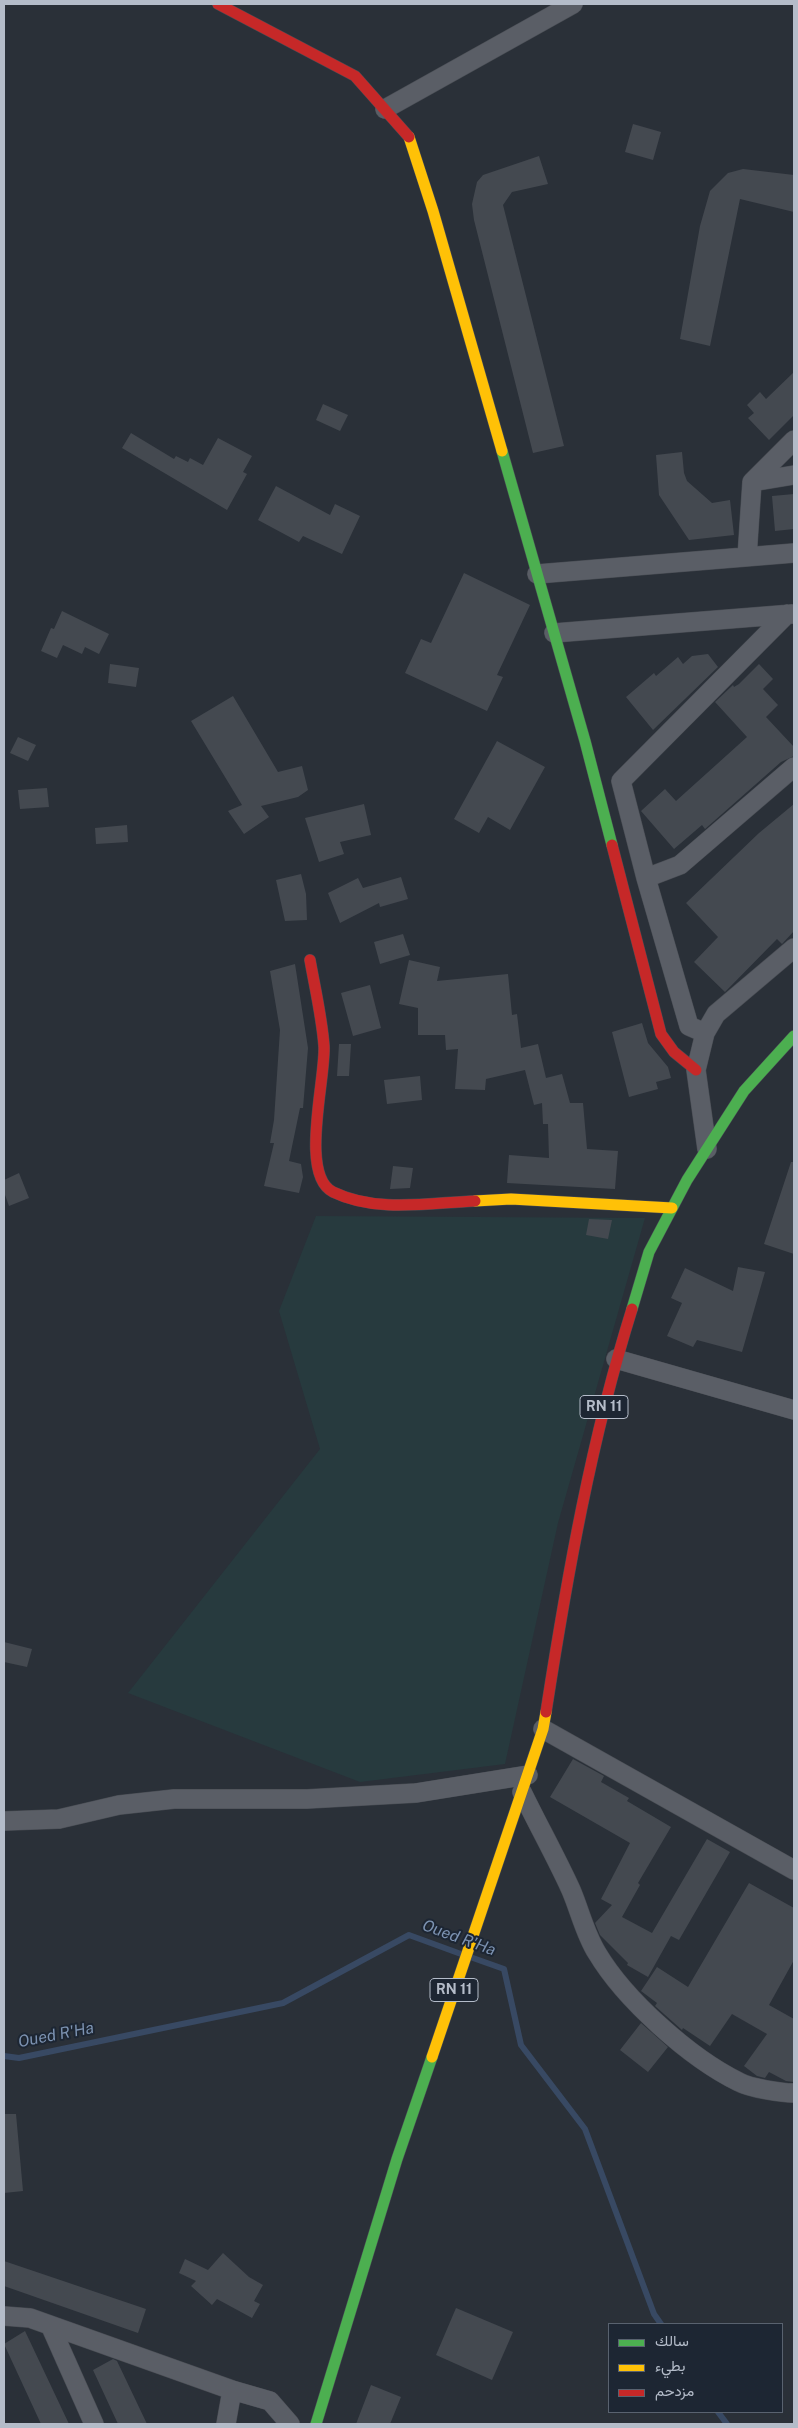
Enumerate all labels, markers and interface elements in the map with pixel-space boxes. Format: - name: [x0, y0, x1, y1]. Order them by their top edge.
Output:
- road number: RN 11: [580, 1395, 628, 1418]
- water label: Oued R'Ha: [420, 1916, 498, 1960]
- road number: RN 11: [430, 1978, 478, 2002]
- water label: Oued R'Ha: [17, 2018, 95, 2052]
- legend: [608, 2323, 783, 2413]
- text: سالك: [655, 2332, 689, 2349]
- text: بطيء: [655, 2357, 685, 2374]
- text: مزدحم: [655, 2382, 694, 2399]

